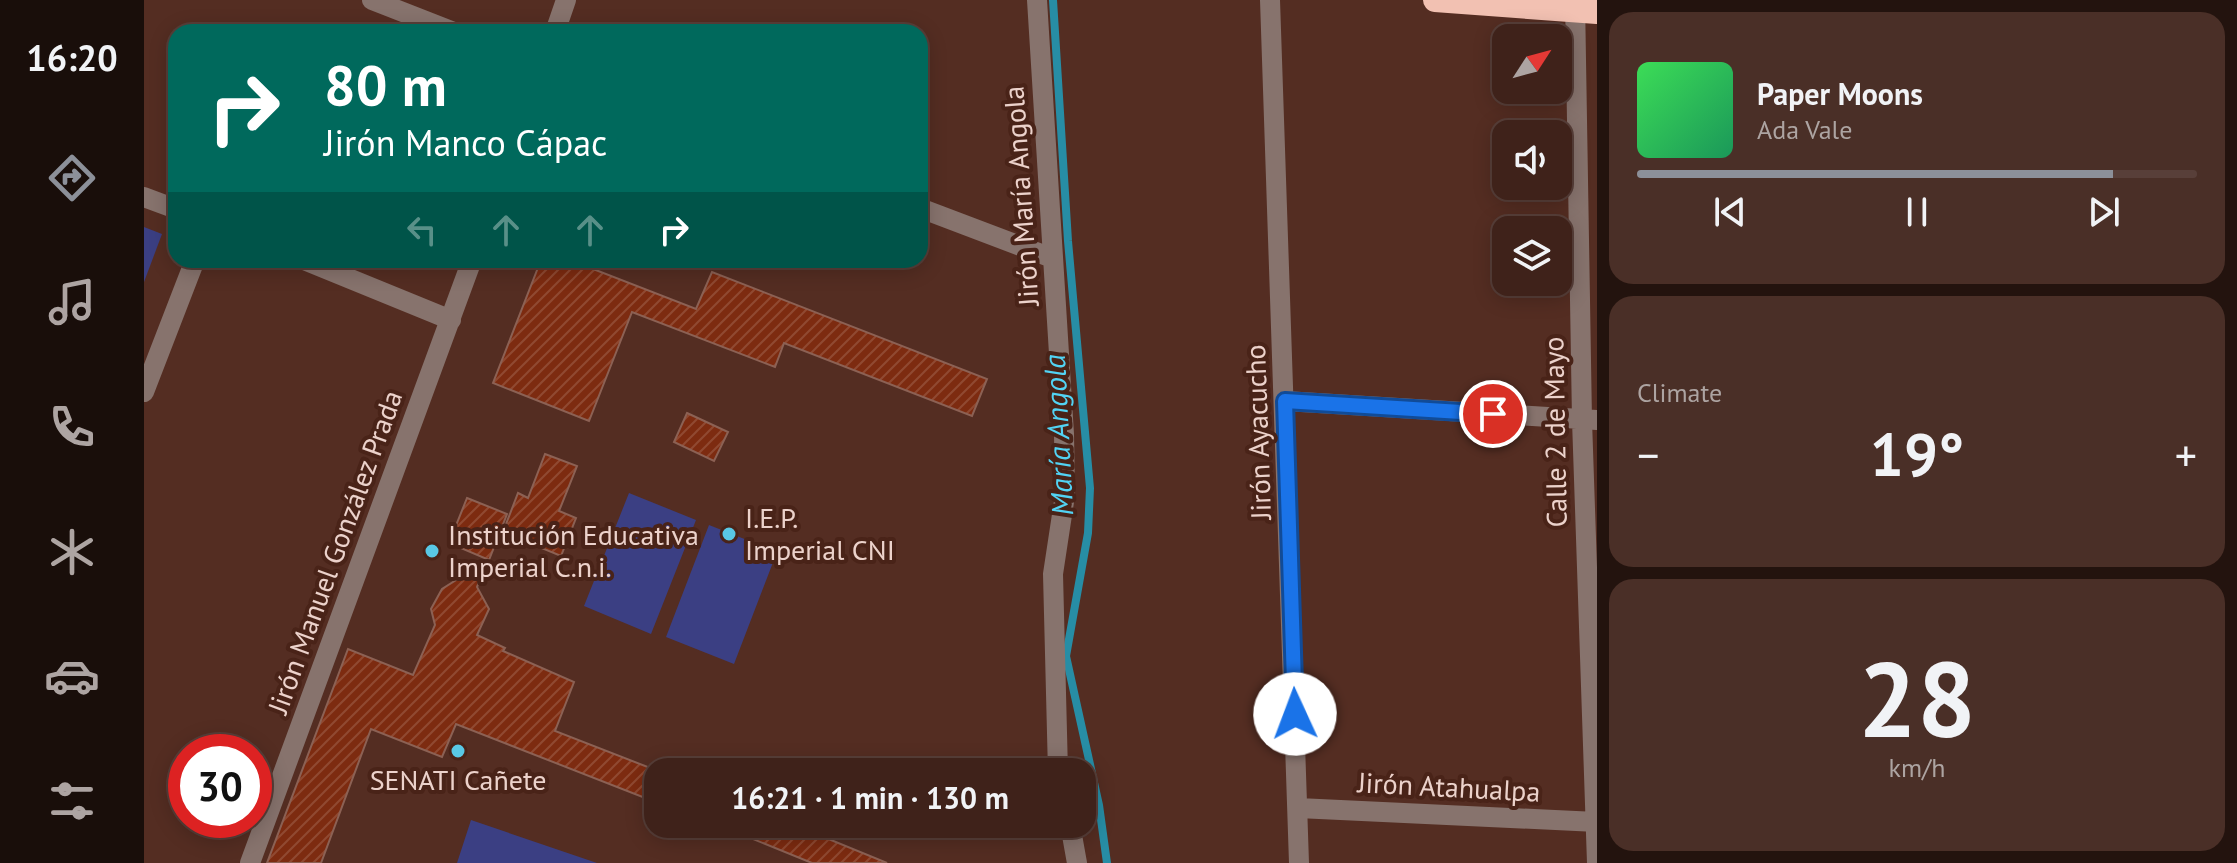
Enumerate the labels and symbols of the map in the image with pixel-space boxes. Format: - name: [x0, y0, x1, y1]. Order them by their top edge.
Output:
- north arrow: [1492, 24, 1572, 104]
- street label: Jirón María Angola: [994, 85, 1047, 308]
- street label: Calle 2 de Mayo: [1534, 336, 1575, 528]
- street label: Jirón Ayacucho: [1236, 344, 1279, 521]
- water label: María Angola: [1034, 353, 1081, 517]
- pin: [1459, 380, 1527, 448]
- street label: Jirón Manuel González Prada: [258, 385, 410, 720]
- place label: I.E.P. Imperial CNI: [745, 499, 895, 568]
- place label: Institución Educativa Imperial C.n.i.: [448, 516, 699, 585]
- marker: I.E.P. Imperial CNI: [720, 525, 738, 543]
- marker: Institución Educativa Imperial C.n.i.: [423, 542, 441, 560]
- position arrow: [1253, 672, 1337, 756]
- speed limit sign: 30: [168, 734, 272, 838]
- marker: SENATI Cañete: [449, 742, 467, 760]
- place label: SENATI Cañete: [370, 761, 546, 798]
- street label: Jirón Atahualpa: [1356, 763, 1541, 810]

